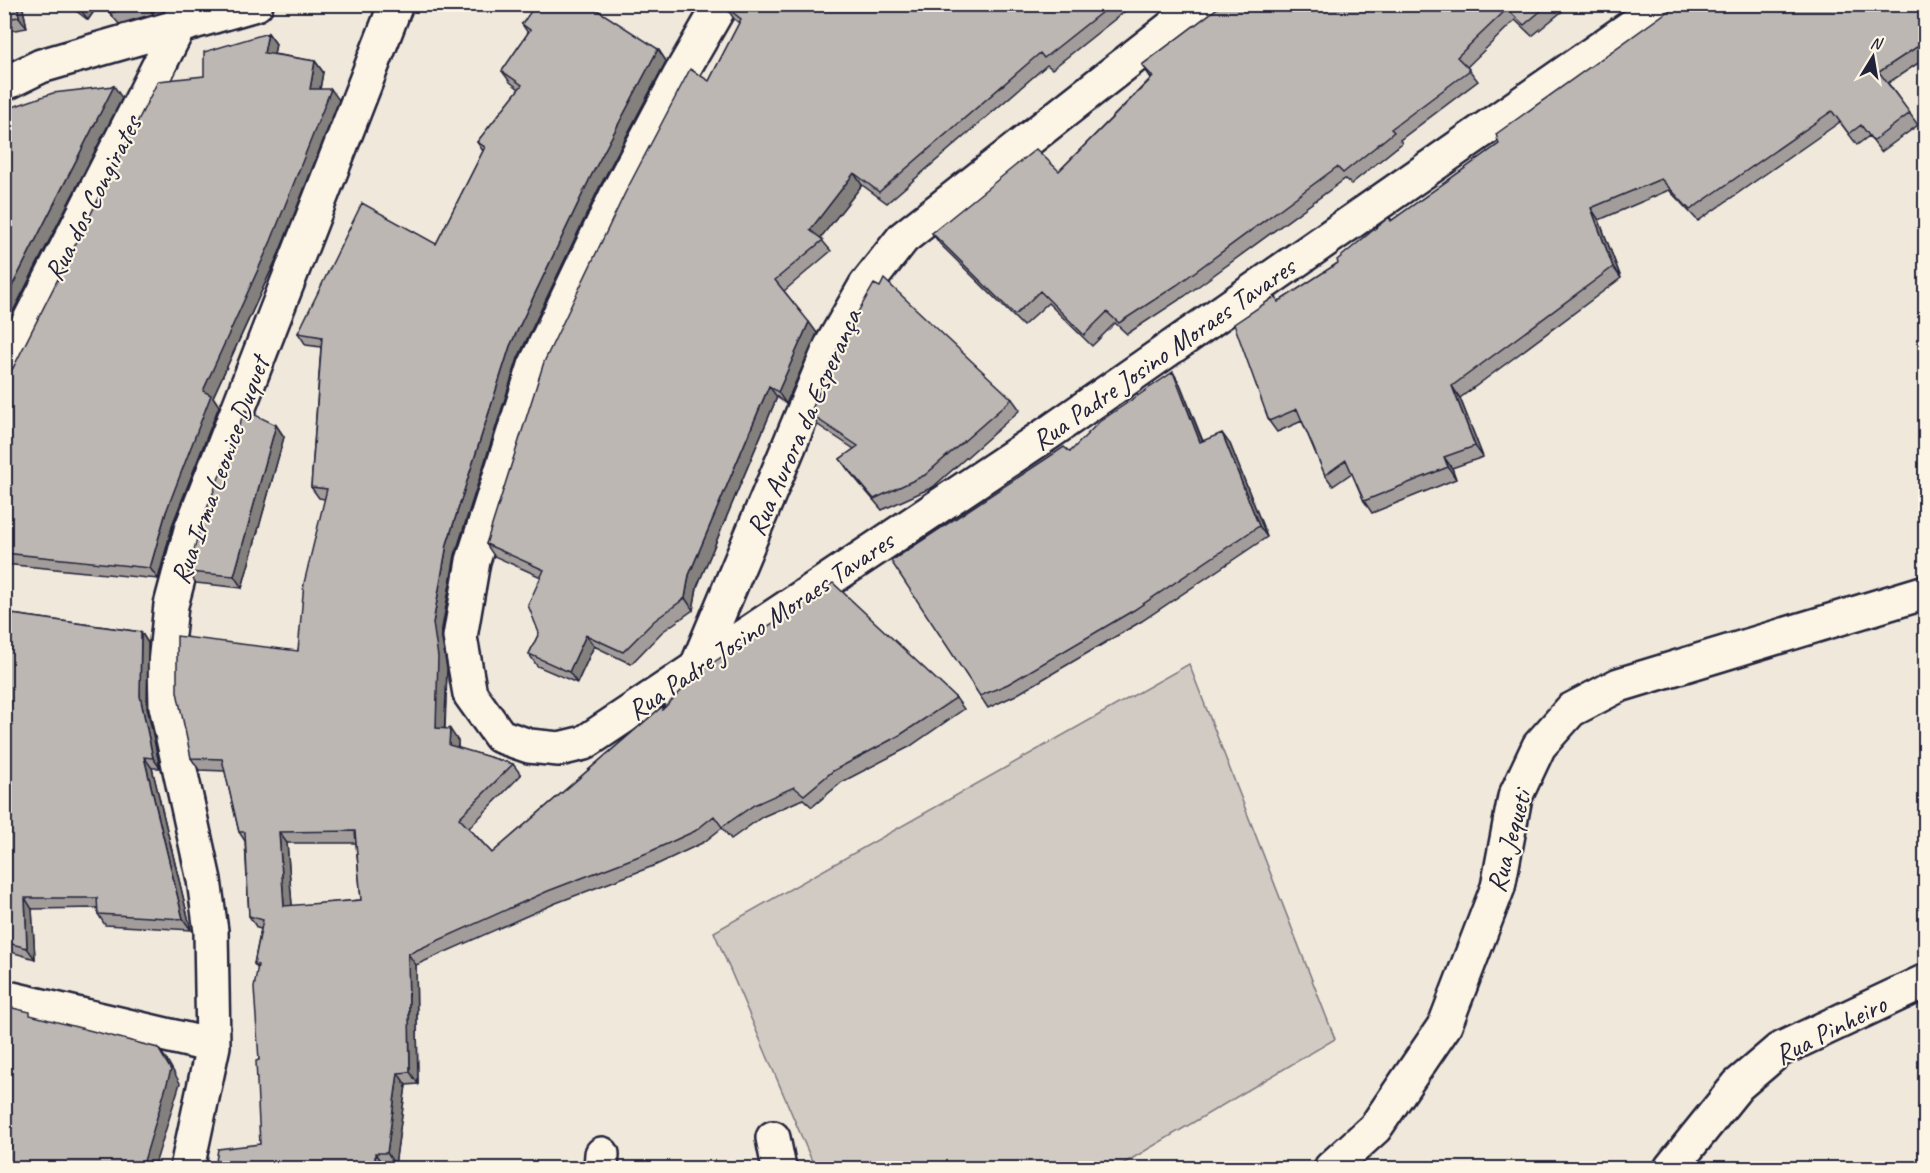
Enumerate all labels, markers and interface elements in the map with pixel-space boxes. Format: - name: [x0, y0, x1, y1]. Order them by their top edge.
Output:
- north arrow: [1843, 27, 1903, 87]
- text: N: [1869, 32, 1885, 55]
- street label: Rua dos Congirates: [36, 108, 150, 286]
- street label: Rua Padre Josino Moraes Tavares: [1025, 248, 1304, 458]
- street label: Rua Aurora da Esperança: [738, 302, 870, 541]
- street label: Rua Irma Leonice Duquet: [162, 348, 278, 589]
- street label: Rua Padre Josino Moraes Tavares: [620, 522, 902, 728]
- street label: Rua Jequeti: [1478, 783, 1540, 896]
- street label: Rua Pinheiro: [1769, 986, 1894, 1072]

